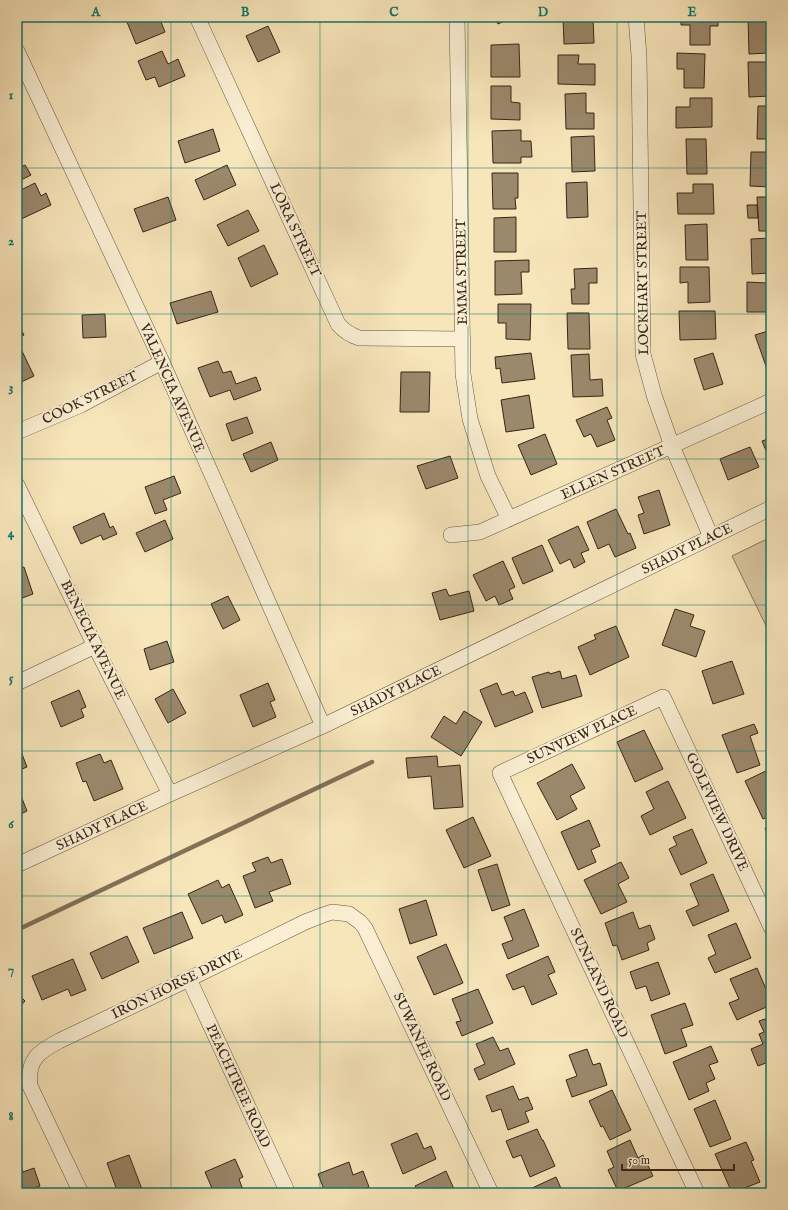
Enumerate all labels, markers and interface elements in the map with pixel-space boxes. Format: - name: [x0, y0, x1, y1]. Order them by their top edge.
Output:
- text: A: [91, 4, 102, 21]
- text: B: [241, 4, 250, 21]
- text: C: [389, 4, 399, 21]
- text: D: [538, 4, 549, 21]
- text: E: [687, 4, 697, 21]
- text: 1: [9, 87, 14, 104]
- street label: LORA STREET: [265, 180, 325, 281]
- street label: LOCKHART STREET: [633, 210, 653, 355]
- street label: EMMA STREET: [452, 218, 472, 325]
- text: 2: [8, 233, 14, 250]
- street label: VALENCIA AVENUE: [135, 320, 209, 456]
- street label: COOK STREET: [39, 367, 141, 429]
- text: 3: [9, 379, 14, 396]
- street label: ELLEN STREET: [558, 442, 669, 504]
- street label: SHADY PLACE: [639, 519, 736, 579]
- text: 4: [8, 525, 15, 542]
- street label: BENECIA AVENUE: [56, 577, 130, 703]
- street label: SHADY PLACE: [348, 661, 445, 721]
- text: 5: [9, 670, 14, 687]
- street label: SUNVIEW PLACE: [524, 701, 640, 768]
- street label: GOLFVIEW DRIVE: [682, 750, 753, 875]
- street label: SHADY PLACE: [53, 797, 151, 855]
- text: 6: [8, 816, 14, 833]
- street label: SUNLAND ROAD: [566, 925, 632, 1041]
- street label: IRON HORSE DRIVE: [109, 944, 246, 1023]
- text: 7: [8, 962, 14, 979]
- street label: SUWANEE ROAD: [389, 990, 455, 1104]
- street label: PEACHTREE ROAD: [201, 1021, 275, 1151]
- text: 8: [8, 1108, 14, 1125]
- scale bar: [622, 1146, 734, 1172]
- text: 50 m: [628, 1153, 650, 1168]

